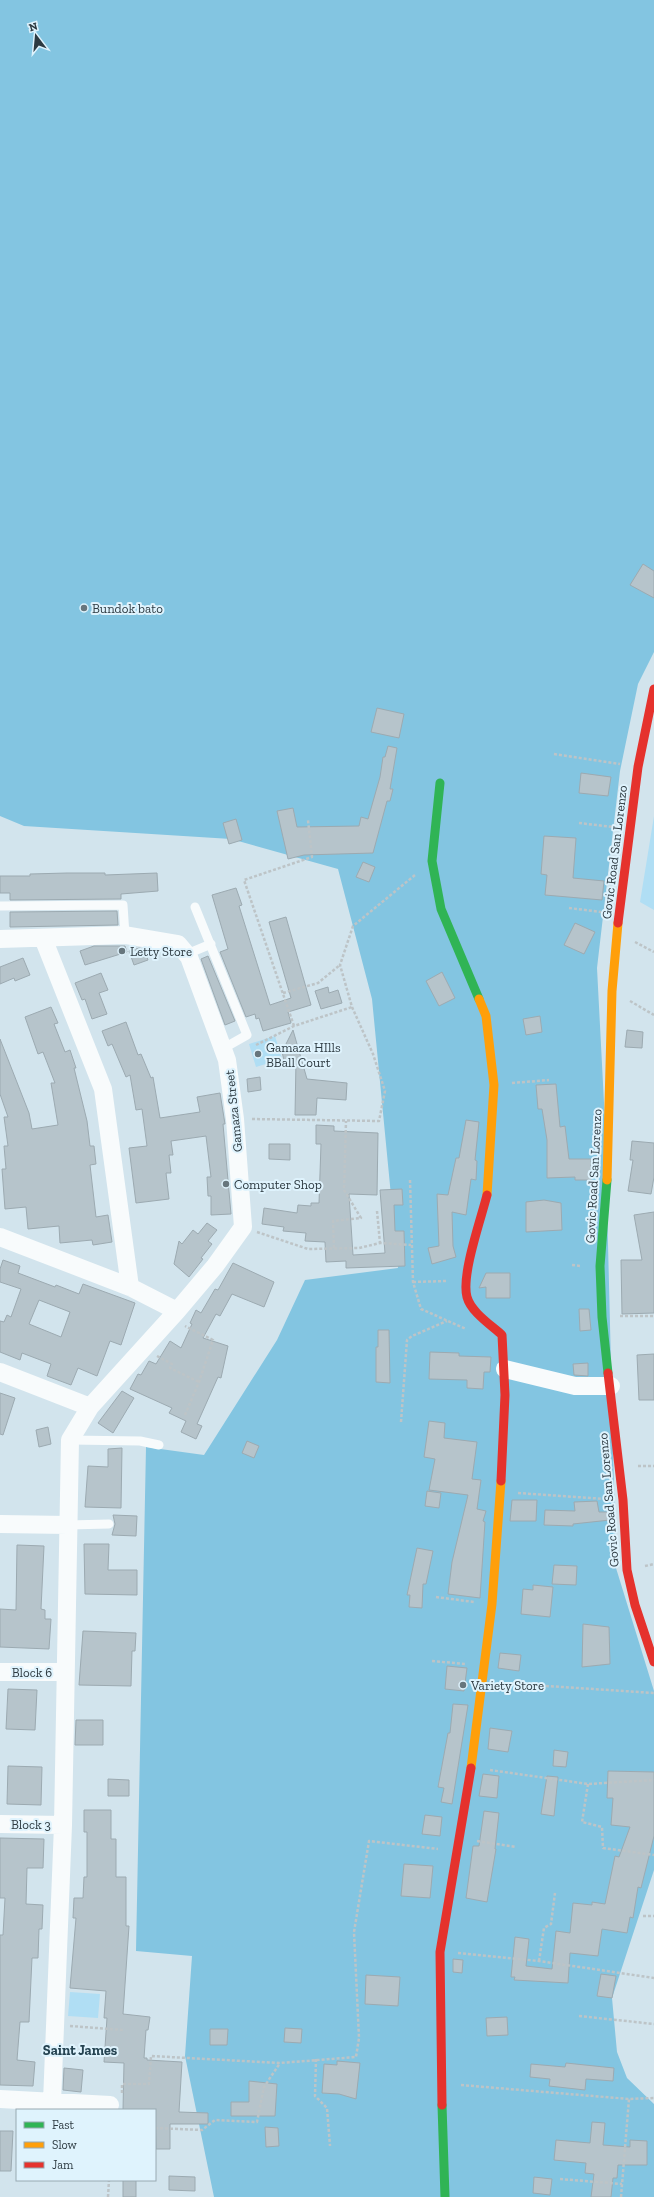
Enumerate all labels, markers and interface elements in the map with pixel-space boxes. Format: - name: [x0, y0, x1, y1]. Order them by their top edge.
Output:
- north arrow: [16, 16, 56, 56]
- text: N: [28, 19, 40, 34]
- place label: Bundok bato: [92, 601, 163, 616]
- marker: Bundok bato: [79, 603, 89, 613]
- street label: Govic Road San Lorenzo: [599, 784, 630, 920]
- place label: Letty Store: [130, 944, 192, 959]
- marker: Letty Store: [117, 946, 127, 956]
- place label: Gamaza HIlls BBall Court: [266, 1040, 341, 1070]
- marker: Gamaza HIlls BBall Court: [253, 1049, 263, 1059]
- street label: Gamaza Street: [222, 1069, 245, 1153]
- street label: Govic Road San Lorenzo: [582, 1108, 605, 1244]
- place label: Computer Shop: [234, 1177, 322, 1192]
- marker: Computer Shop: [221, 1179, 231, 1189]
- street label: Govic Road San Lorenzo: [595, 1432, 622, 1568]
- street label: Block 6: [12, 1665, 52, 1680]
- place label: Variety Store: [470, 1678, 544, 1693]
- marker: Variety Store: [458, 1680, 468, 1690]
- street label: Block 3: [11, 1817, 51, 1832]
- district label: Saint James: [43, 2042, 118, 2059]
- legend: [16, 2109, 156, 2181]
- text: Fast: [52, 2118, 75, 2132]
- text: Slow: [52, 2138, 78, 2152]
- text: Jam: [52, 2158, 74, 2172]

